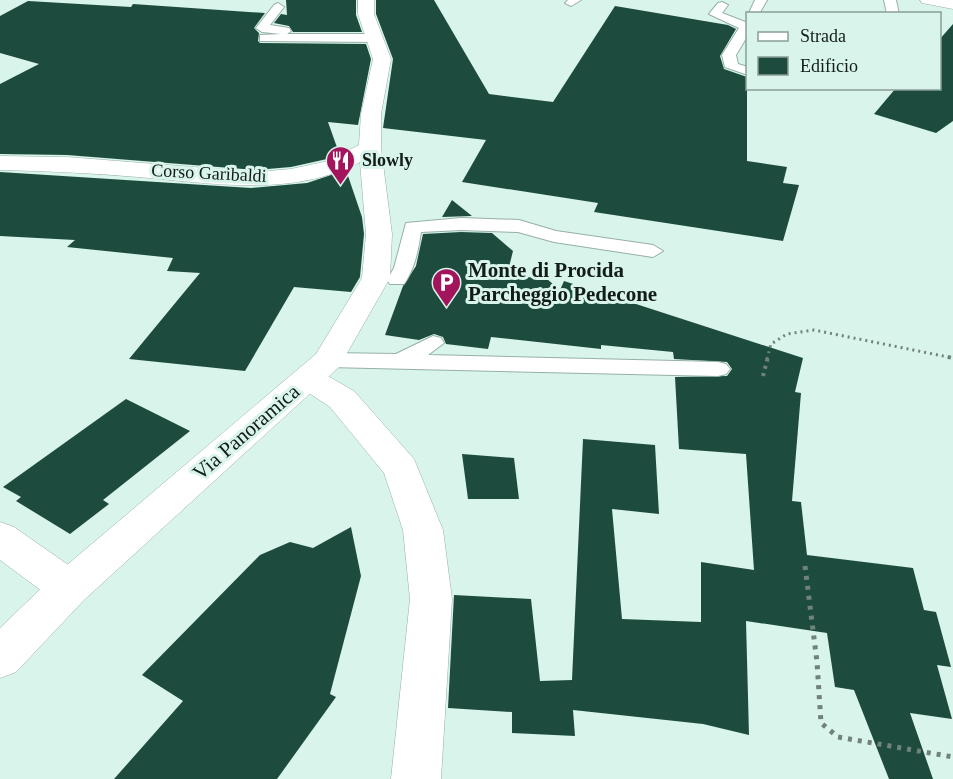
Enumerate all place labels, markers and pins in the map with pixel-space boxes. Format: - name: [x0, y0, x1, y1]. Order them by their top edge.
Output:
- restaurant icon: Slowly: [325, 144, 357, 186]
- place label: Slowly: [362, 150, 413, 170]
- place label: Monte di Procida Parcheggio Pedecone: [468, 258, 657, 306]
- parking icon: Monte di Procida Parcheggio Pedecone: [431, 266, 463, 308]

